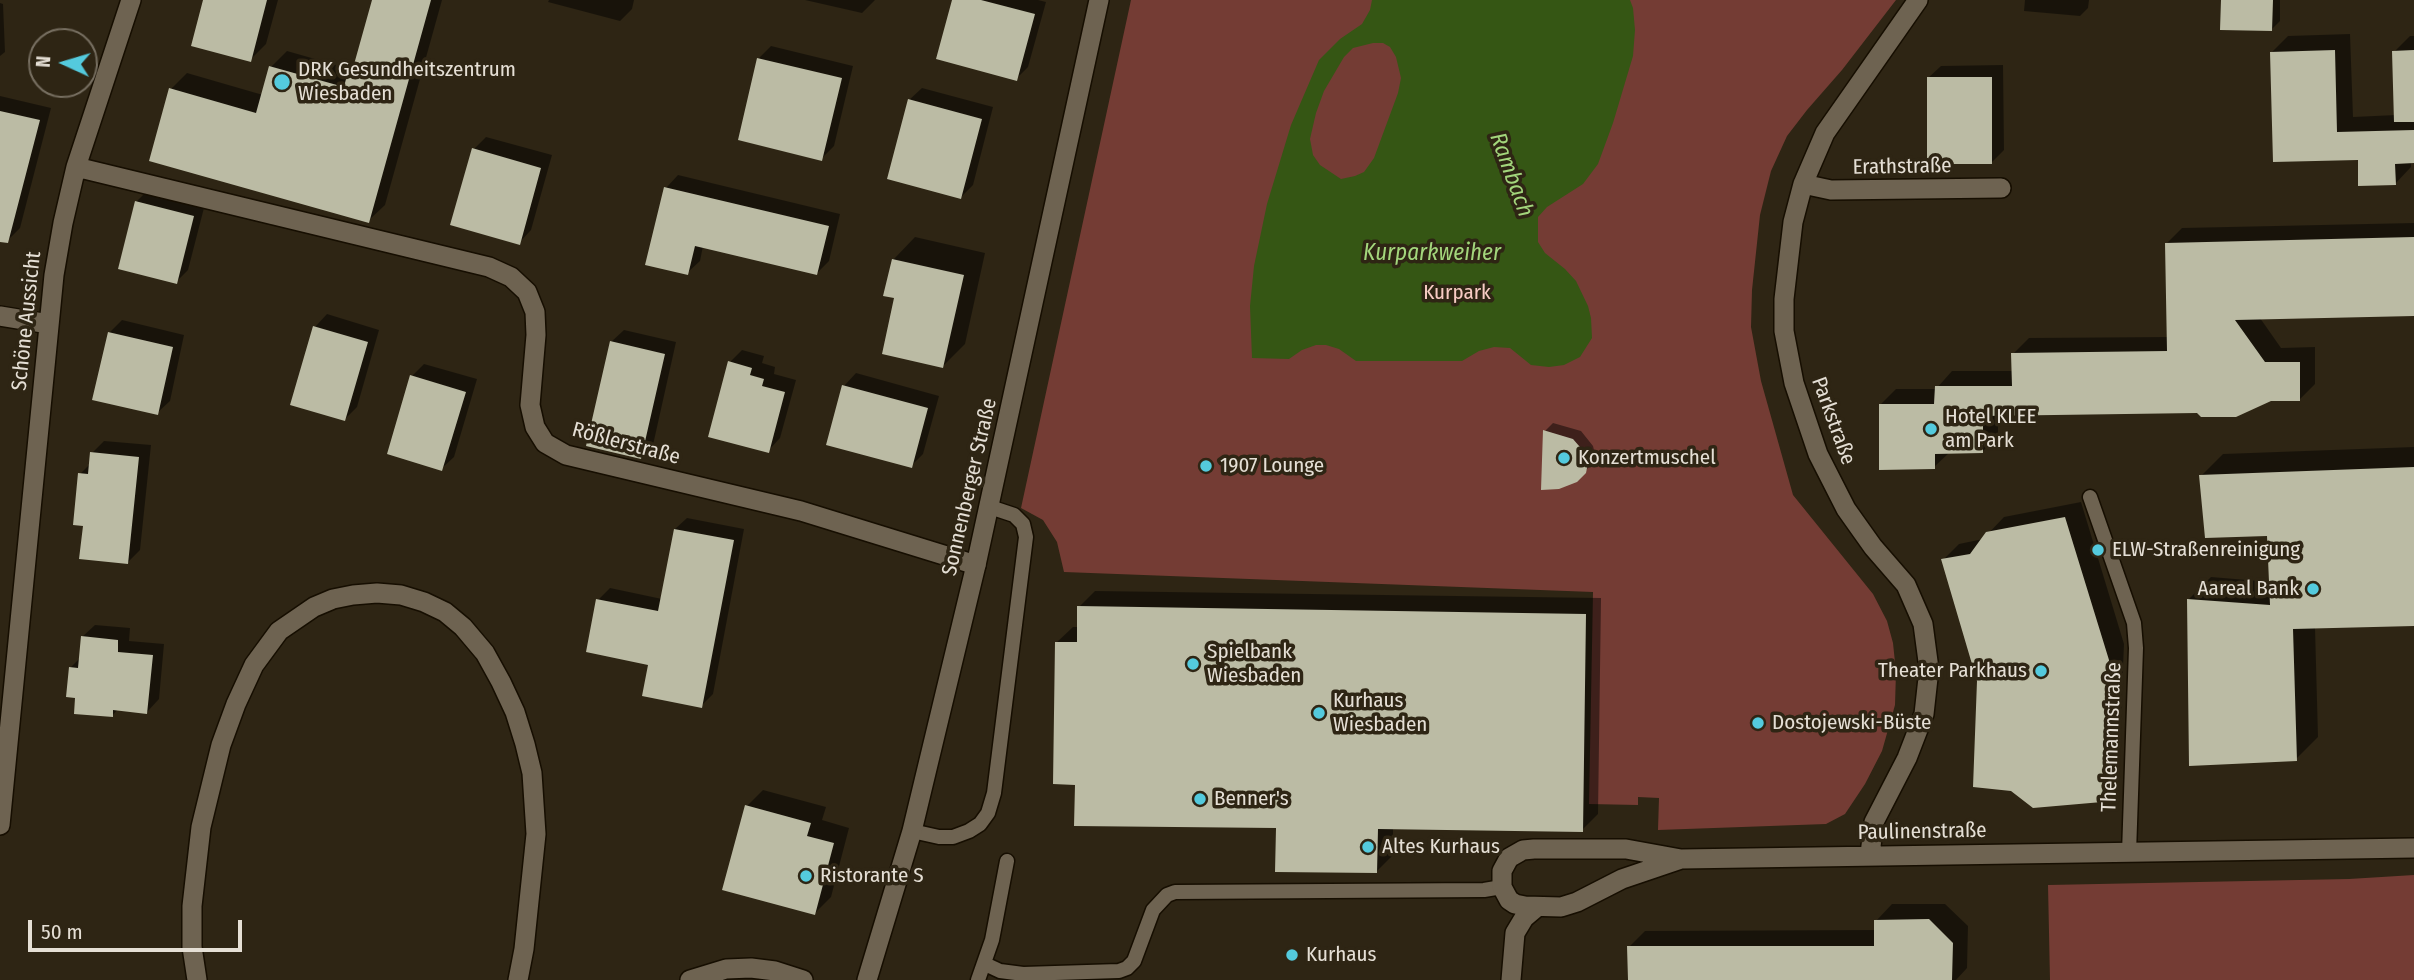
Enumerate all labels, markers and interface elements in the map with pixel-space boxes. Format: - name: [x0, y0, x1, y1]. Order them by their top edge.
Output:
- north arrow: [28, 28, 98, 98]
- text: N: [32, 55, 55, 68]
- place label: DRK Gesundheitszentrum Wiesbaden: [298, 57, 516, 107]
- marker: DRK Gesundheitszentrum Wiesbaden: [272, 72, 292, 92]
- water label: Rambach: [1483, 129, 1539, 221]
- street label: Erathstraße: [1852, 154, 1952, 180]
- water label: Kurparkweiher: [1363, 240, 1501, 268]
- street label: Schöne Aussicht: [7, 250, 47, 392]
- park label: Kurpark: [1423, 280, 1491, 306]
- street label: Parkstraße: [1805, 374, 1861, 468]
- street label: Sonnenberger Straße: [937, 396, 1003, 578]
- place label: Hotel KLEE am Park: [1945, 404, 2036, 454]
- street label: Rößlerstraße: [569, 418, 683, 470]
- marker: Hotel KLEE am Park: [1923, 421, 1939, 437]
- place label: Konzertmuschel: [1578, 445, 1716, 471]
- marker: Konzertmuschel: [1556, 450, 1572, 466]
- place label: 1907 Lounge: [1220, 453, 1324, 479]
- marker: 1907 Lounge: [1198, 458, 1214, 474]
- place label: ELW-Straßenreinigung: [2112, 537, 2300, 563]
- marker: ELW-Straßenreinigung: [2090, 542, 2106, 558]
- place label: Aareal Bank: [2198, 576, 2299, 602]
- marker: Aareal Bank: [2305, 581, 2321, 597]
- place label: Spielbank Wiesbaden: [1207, 639, 1301, 689]
- marker: Spielbank Wiesbaden: [1185, 656, 1201, 672]
- place label: Theater Parkhaus: [1878, 658, 2027, 684]
- street label: Thelemannstraße: [2097, 662, 2127, 812]
- marker: Theater Parkhaus: [2033, 663, 2049, 679]
- place label: Kurhaus Wiesbaden: [1333, 688, 1427, 738]
- marker: Kurhaus Wiesbaden: [1311, 705, 1327, 721]
- place label: Dostojewski-Büste: [1772, 710, 1931, 736]
- marker: Dostojewski-Büste: [1750, 715, 1766, 731]
- place label: Benner's: [1214, 786, 1289, 812]
- marker: Benner's: [1192, 791, 1208, 807]
- street label: Paulinenstraße: [1857, 818, 1987, 846]
- place label: Altes Kurhaus: [1382, 834, 1500, 860]
- marker: Altes Kurhaus: [1360, 839, 1376, 855]
- place label: Ristorante S: [820, 863, 924, 889]
- marker: Ristorante S: [798, 868, 814, 884]
- scale bar: [32, 906, 245, 950]
- text: 50 m: [41, 919, 83, 945]
- place label: Kurhaus: [1306, 942, 1377, 968]
- marker: Kurhaus: [1284, 947, 1300, 963]

